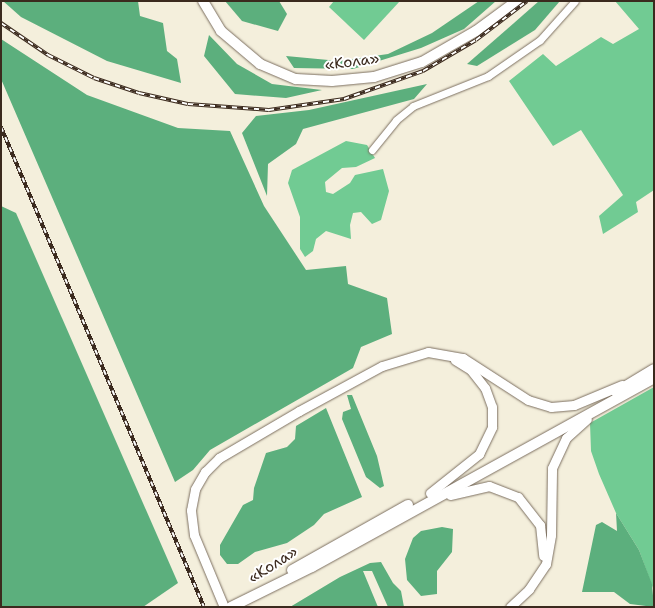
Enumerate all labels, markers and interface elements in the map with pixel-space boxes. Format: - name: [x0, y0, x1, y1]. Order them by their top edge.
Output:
- street label: «Кола»: [324, 50, 380, 74]
- street label: «Кола»: [245, 543, 301, 587]

